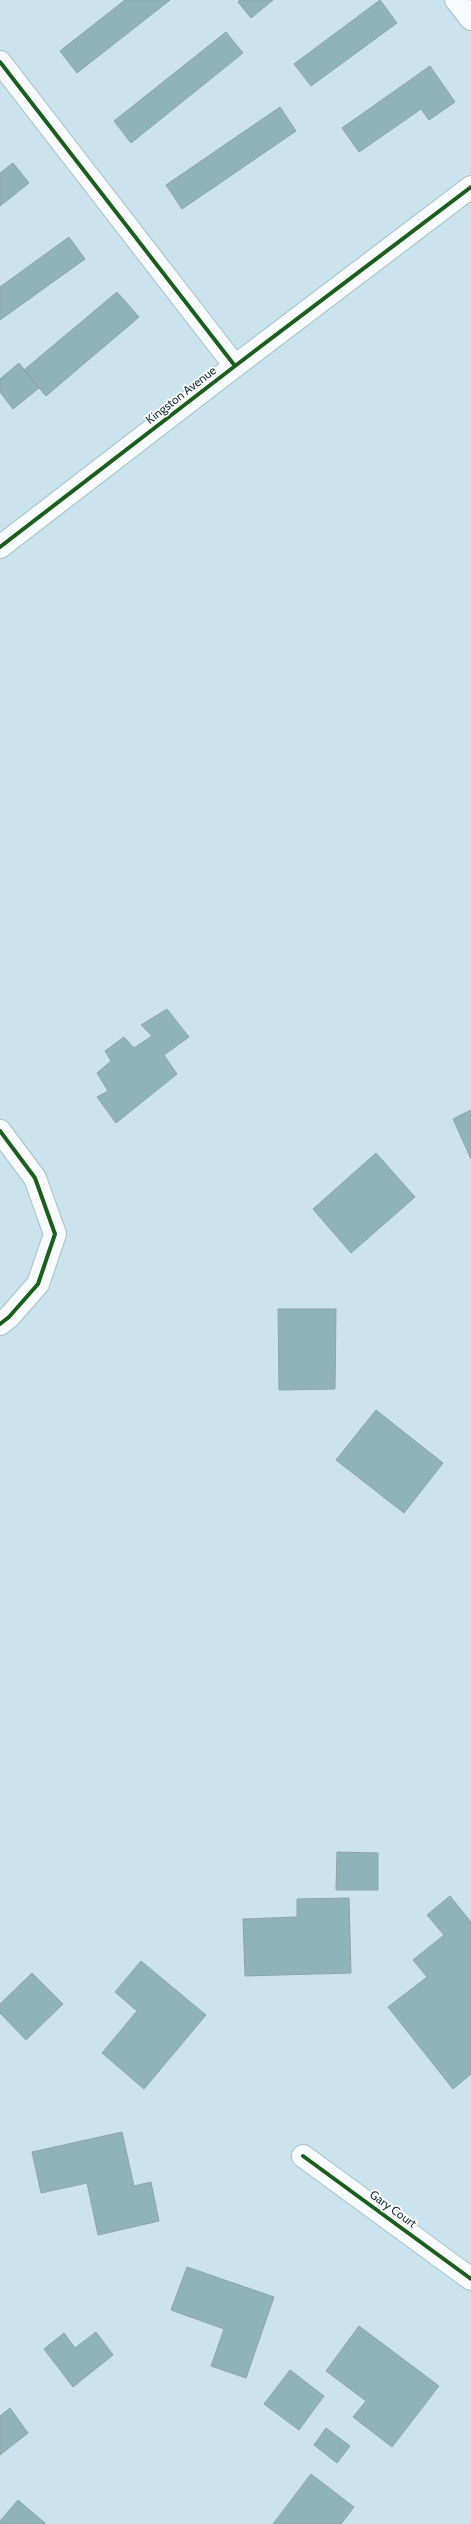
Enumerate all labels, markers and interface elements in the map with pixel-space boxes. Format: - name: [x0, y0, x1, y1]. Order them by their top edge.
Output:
- street label: Kingston Avenue: [142, 362, 219, 427]
- street label: Gary Court: [367, 2187, 420, 2231]

